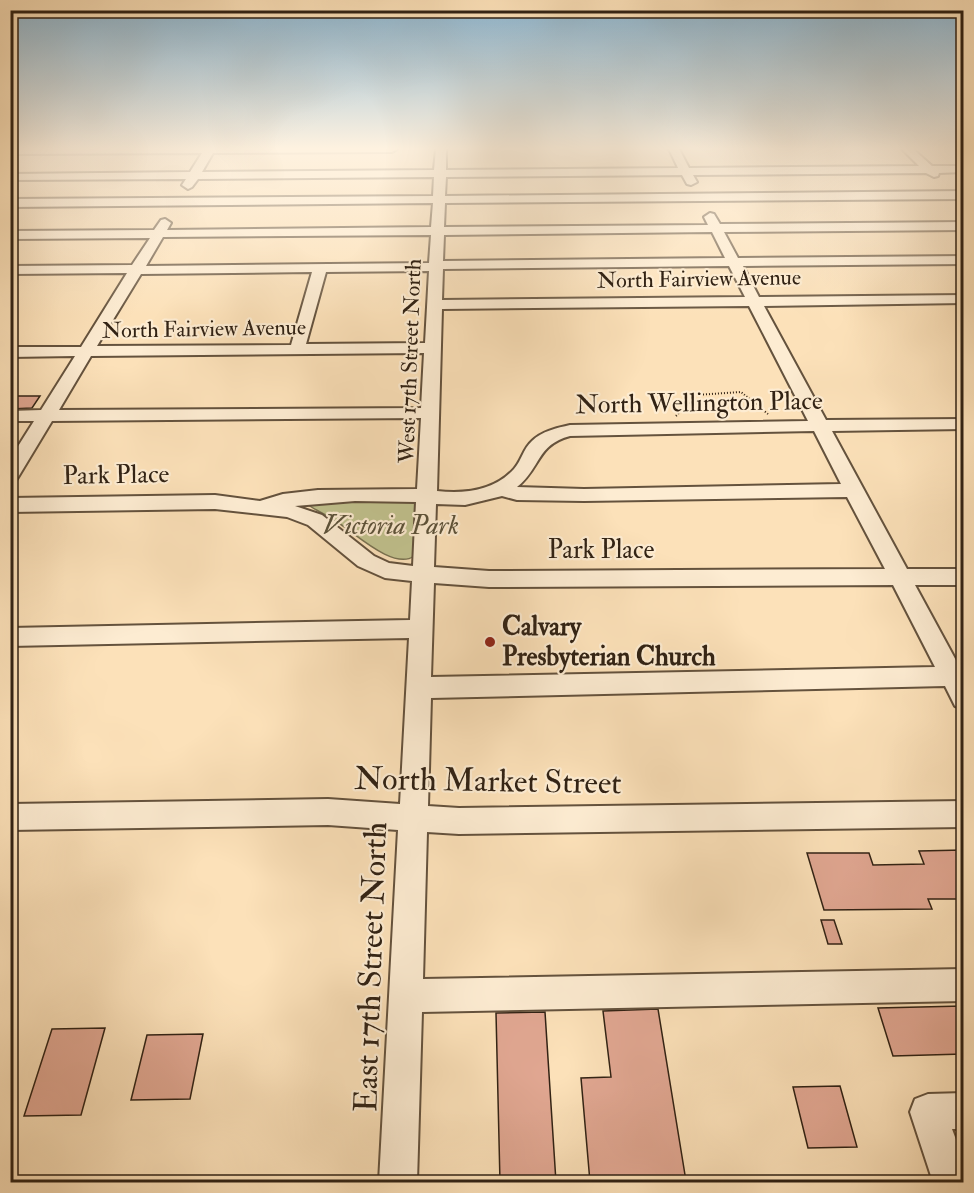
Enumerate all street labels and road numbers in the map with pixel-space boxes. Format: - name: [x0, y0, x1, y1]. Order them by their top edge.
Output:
- street label: West 17th Street North: [392, 258, 428, 465]
- street label: North Fairview Avenue: [597, 263, 801, 295]
- street label: North Fairview Avenue: [102, 313, 306, 345]
- street label: North Wellington Place: [575, 385, 823, 421]
- street label: Park Place: [62, 458, 170, 492]
- street label: Park Place: [548, 534, 654, 566]
- street label: North Market Street: [354, 759, 622, 803]
- street label: East 17th Street North: [346, 821, 396, 1113]

